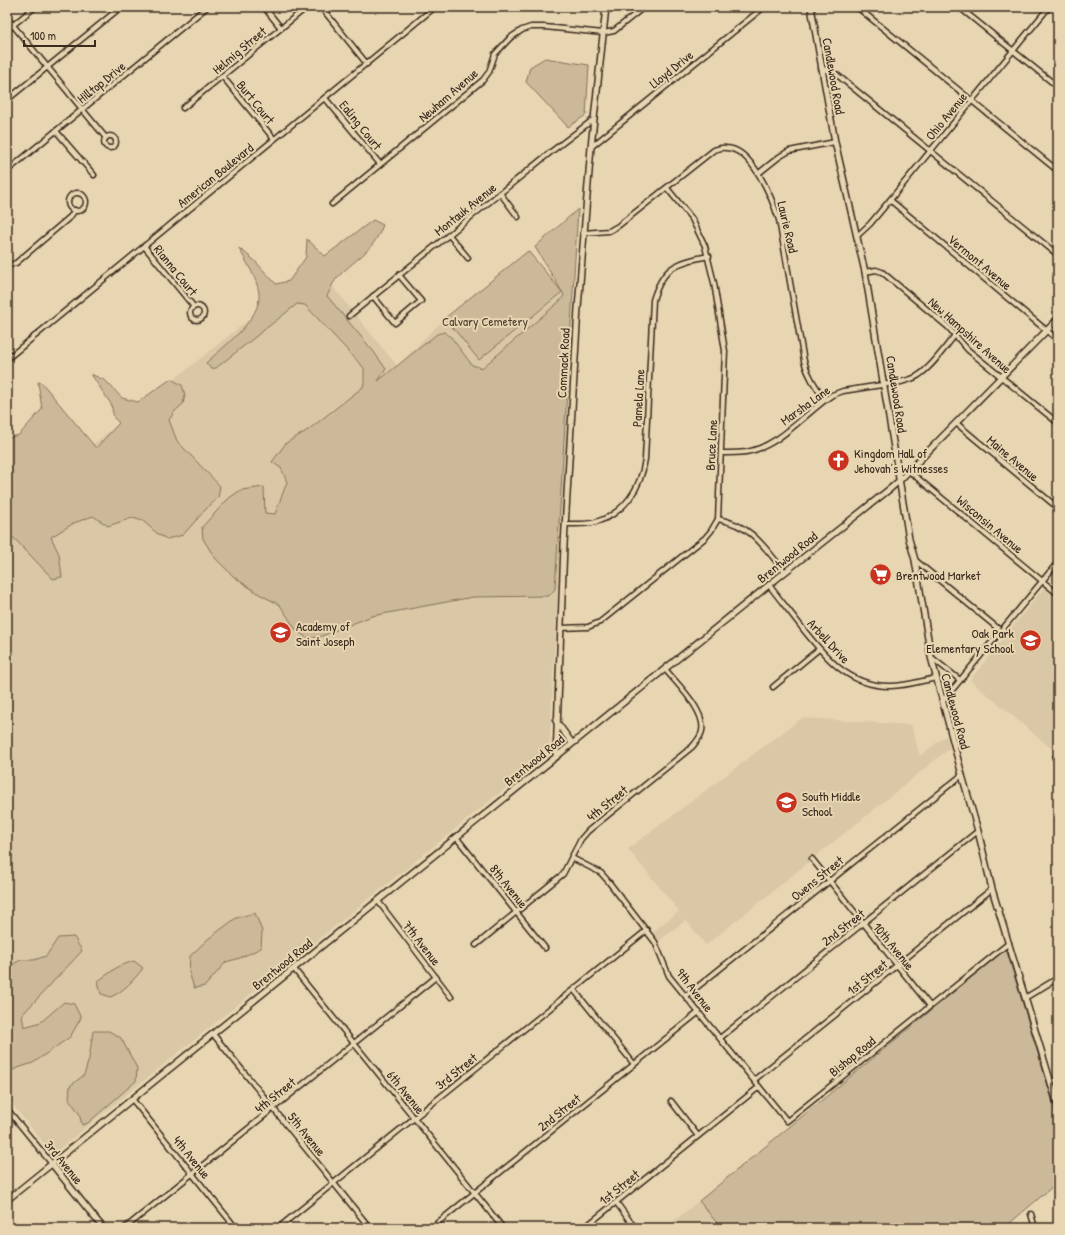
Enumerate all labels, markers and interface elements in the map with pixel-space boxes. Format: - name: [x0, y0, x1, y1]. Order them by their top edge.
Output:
- scale bar: [24, 22, 95, 48]
- street label: Helmig Street: [208, 22, 270, 78]
- text: 100 m: [30, 27, 56, 44]
- street label: Candlewood Road: [818, 36, 850, 116]
- street label: Lloyd Drive: [645, 46, 697, 92]
- street label: Hilltop Drive: [73, 57, 129, 107]
- street label: Newham Avenue: [414, 64, 482, 126]
- street label: Burt Court: [233, 76, 279, 128]
- street label: Ohio Avenue: [921, 88, 971, 144]
- street label: Ealing Court: [335, 96, 387, 154]
- street label: American Boulevard: [173, 139, 257, 211]
- street label: Montauk Avenue: [430, 178, 500, 240]
- street label: Laurie Road: [773, 199, 803, 255]
- street label: Vermont Avenue: [944, 230, 1016, 294]
- street label: Rianna Court: [150, 241, 202, 300]
- street label: New Hampshire Avenue: [925, 293, 1015, 377]
- park label: Calvary Cemetery: [442, 312, 528, 330]
- street label: Commack Road: [552, 328, 574, 398]
- street label: Candlewood Road: [882, 354, 912, 434]
- street label: Pamela Lane: [627, 369, 649, 427]
- street label: Marsha Lane: [777, 381, 833, 429]
- street label: Bruce Lane: [701, 419, 721, 471]
- street label: Maine Avenue: [983, 431, 1043, 485]
- place label: Kingdom Hall of Jehovah’s Witnesses: [854, 444, 948, 477]
- church icon: Kingdom Hall of Jehovah’s Witnesses: [825, 447, 851, 473]
- street label: Wisconsin Avenue: [953, 491, 1027, 557]
- street label: Brentwood Road: [753, 527, 821, 587]
- supermarket icon: Brentwood Market: [868, 562, 894, 588]
- place label: Brentwood Market: [896, 566, 981, 584]
- street label: Arbell Drive: [804, 615, 854, 667]
- place label: Academy of Saint Joseph: [296, 617, 355, 650]
- school or university icon: Academy of Saint Joseph: [268, 620, 294, 646]
- place label: Oak Park Elementary School: [926, 624, 1015, 657]
- school or university icon: Oak Park Elementary School: [1017, 627, 1043, 653]
- street label: Candlewood Road: [937, 671, 975, 751]
- street label: Brentwood Road: [500, 730, 568, 790]
- street label: 4th Street: [583, 781, 632, 825]
- place label: South Middle School: [802, 787, 861, 820]
- school or university icon: South Middle School: [773, 790, 799, 816]
- street label: Owens Street: [787, 851, 847, 905]
- street label: 8th Avenue: [486, 860, 532, 912]
- street label: 2nd Street: [818, 904, 869, 950]
- street label: 7th Avenue: [399, 917, 445, 969]
- street label: 10th Avenue: [869, 918, 919, 974]
- street label: Brentwood Road: [248, 934, 316, 994]
- street label: 1st Street: [843, 955, 892, 999]
- street label: 9th Avenue: [672, 964, 718, 1016]
- street label: Bishop Road: [825, 1032, 879, 1080]
- street label: 3rd Street: [431, 1048, 481, 1093]
- street label: 6th Avenue: [383, 1066, 429, 1118]
- street label: 4th Street: [251, 1073, 300, 1117]
- street label: 2nd Street: [534, 1089, 585, 1135]
- street label: 5th Avenue: [284, 1108, 330, 1160]
- street label: 4th Avenue: [169, 1132, 215, 1182]
- street label: 3rd Avenue: [41, 1136, 87, 1188]
- street label: 1st Street: [595, 1165, 644, 1209]

